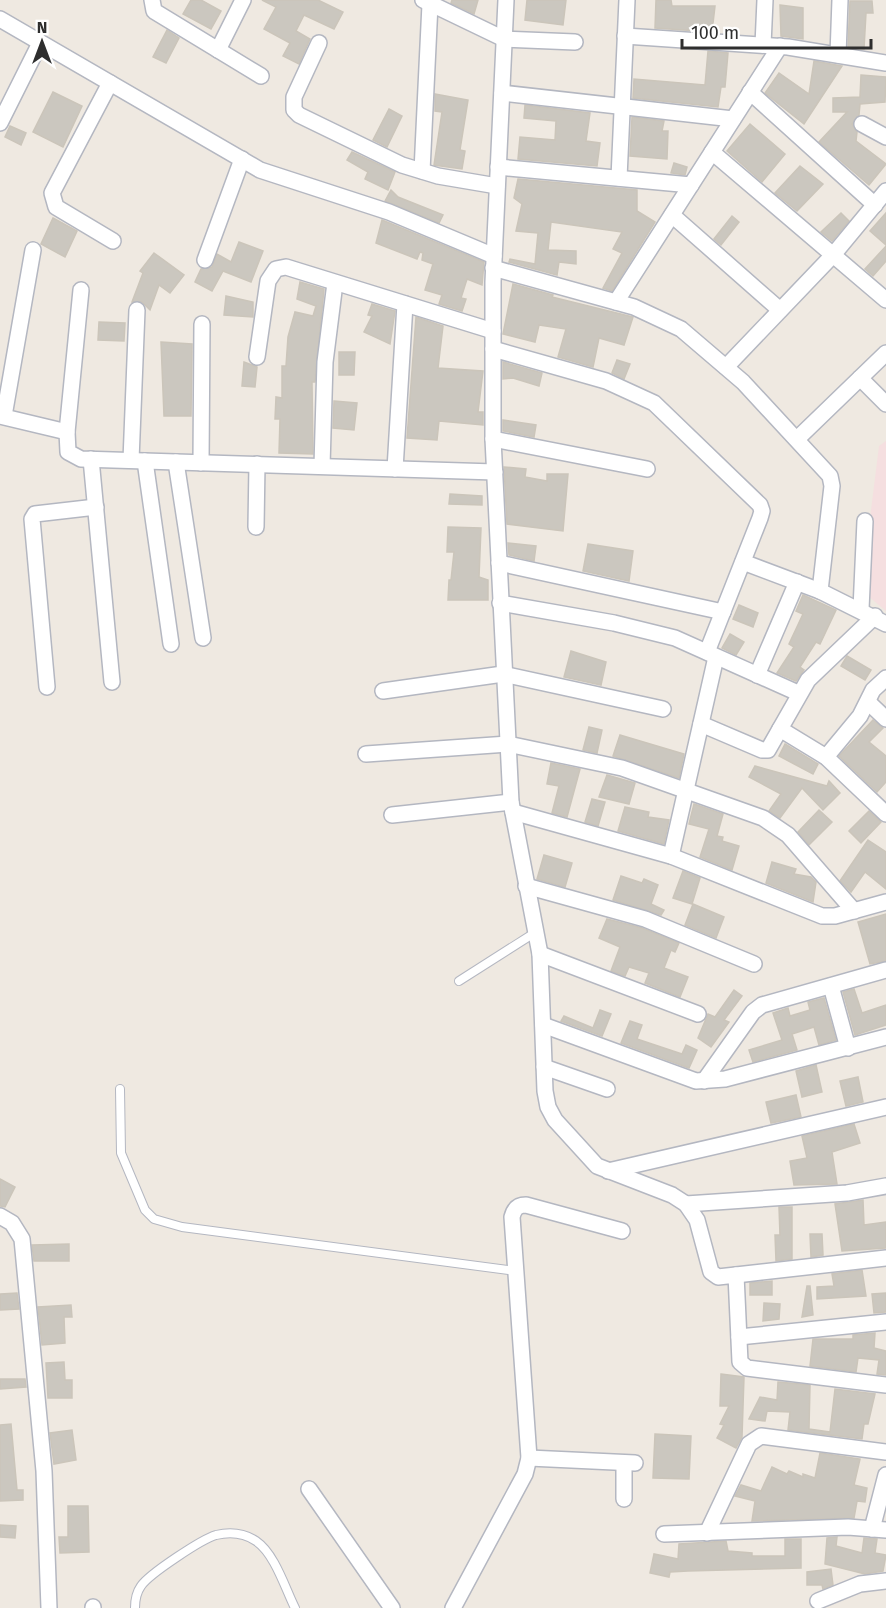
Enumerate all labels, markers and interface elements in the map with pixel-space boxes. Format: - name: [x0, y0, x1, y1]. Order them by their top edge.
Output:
- north arrow: [12, 12, 72, 72]
- scale bar: [682, 12, 871, 50]
- text: N: [37, 18, 47, 37]
- text: 100 m: [691, 22, 739, 44]

